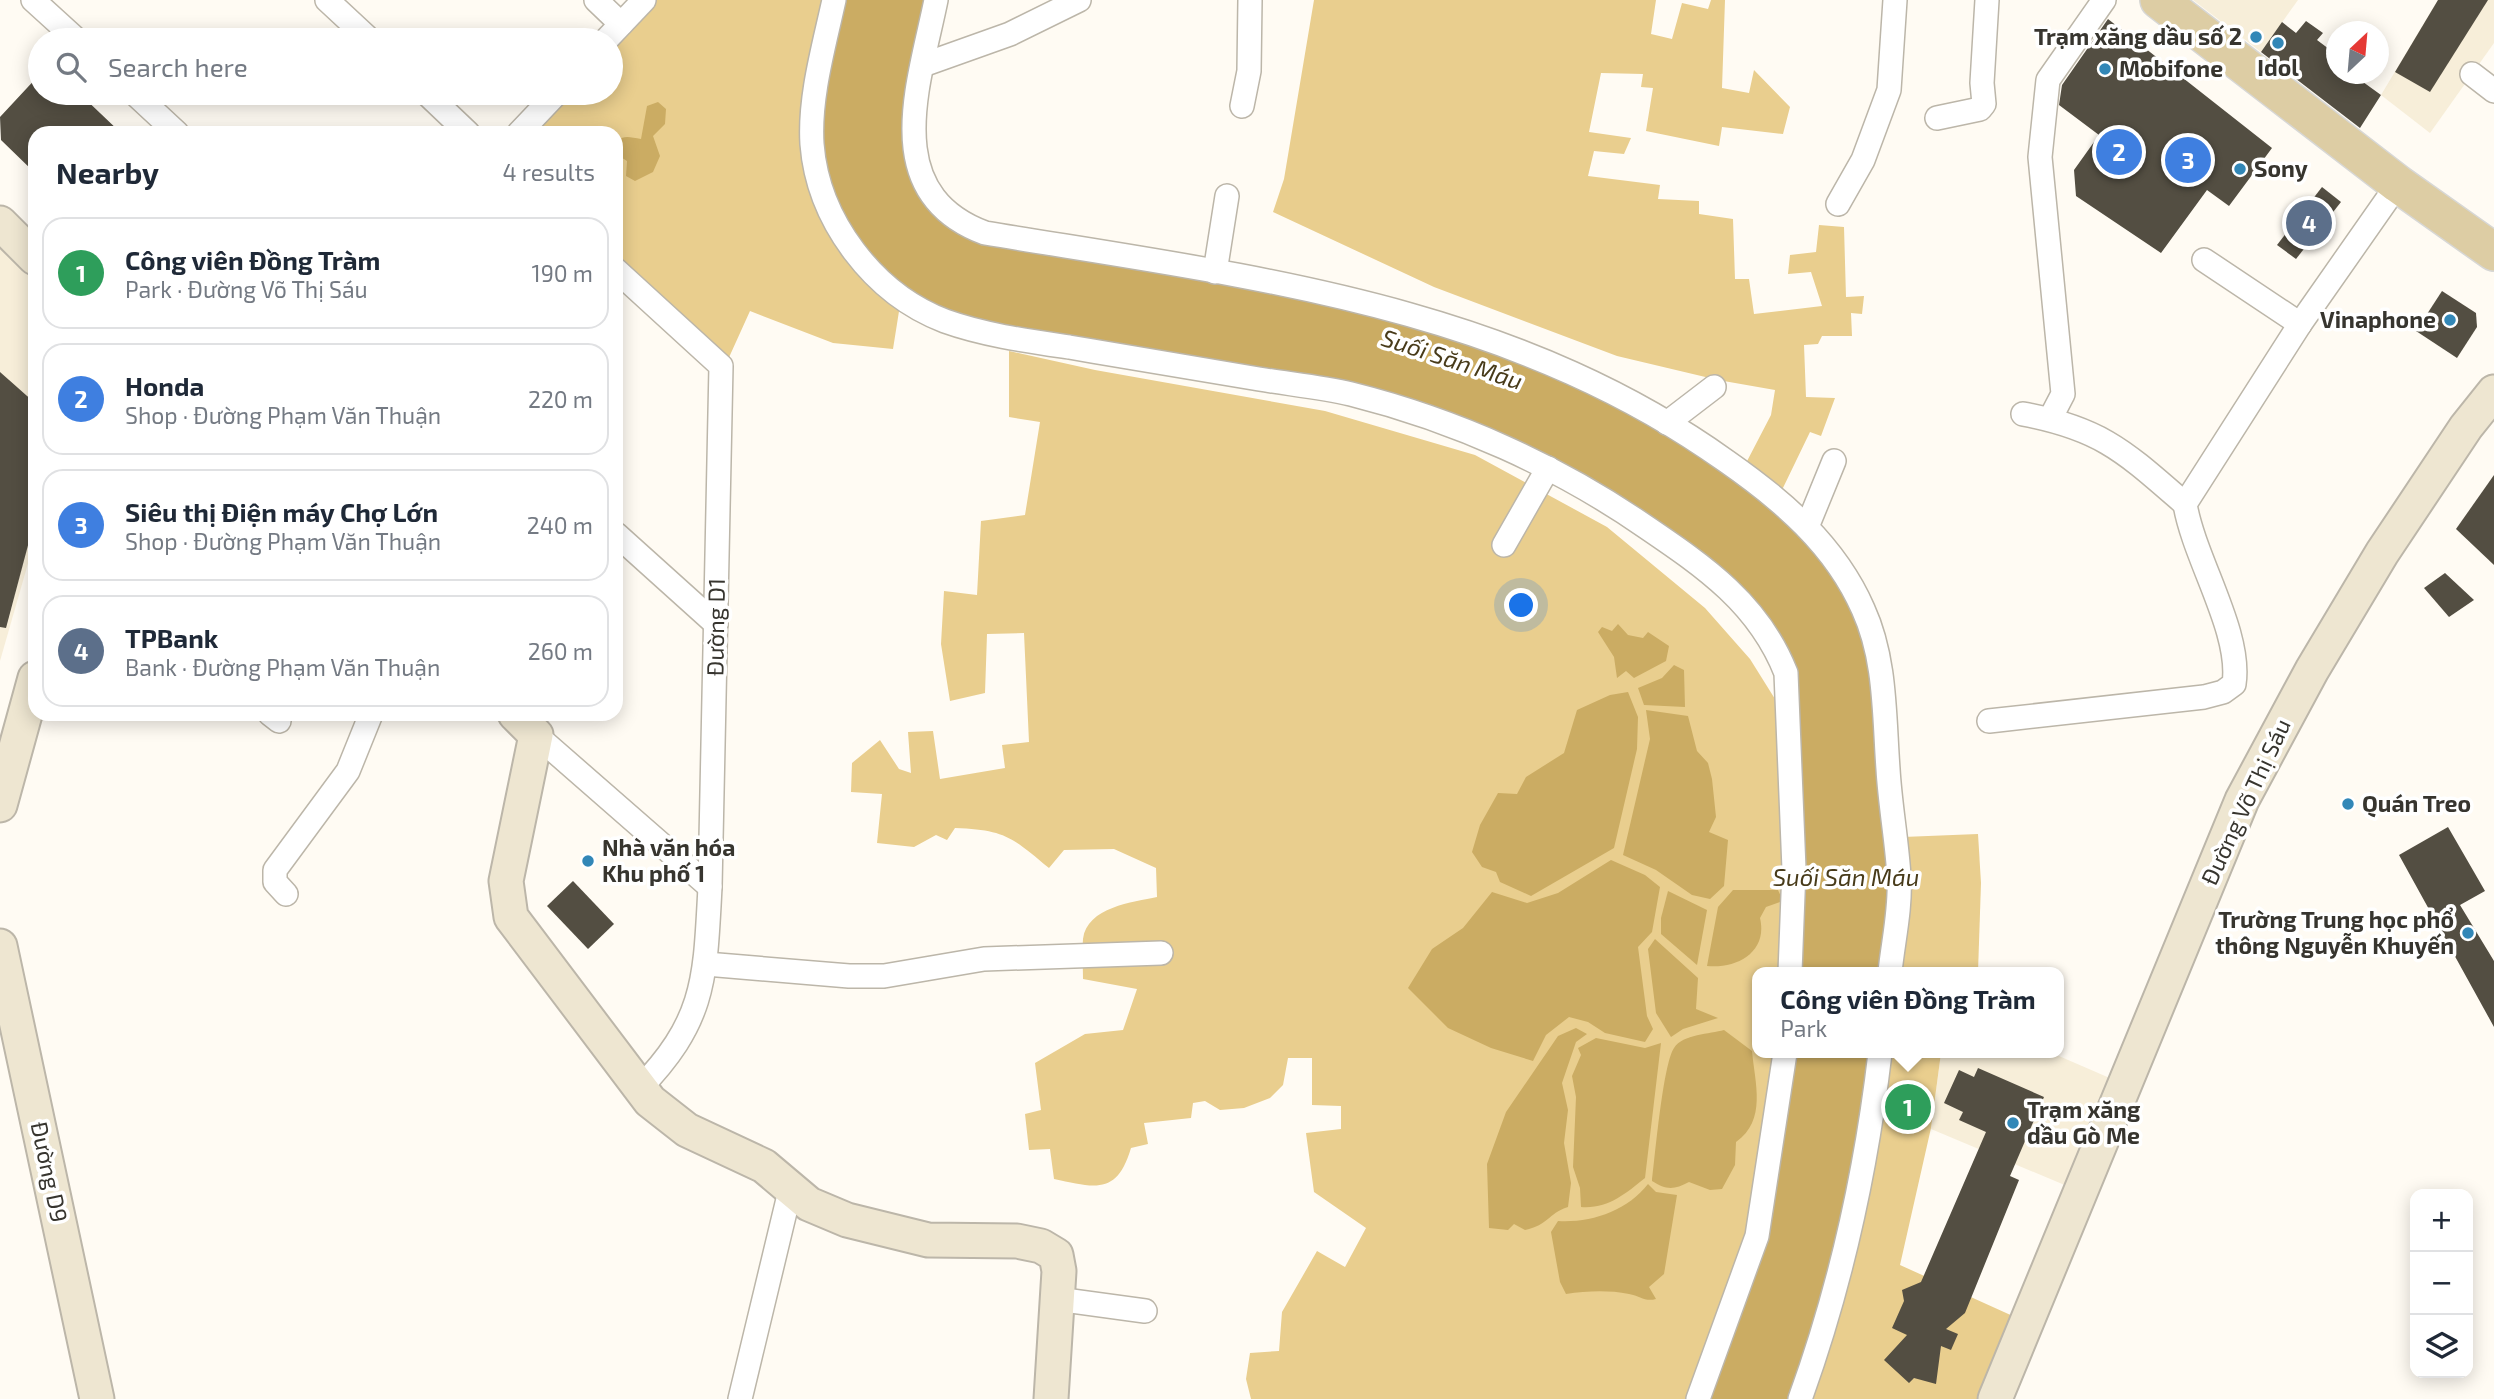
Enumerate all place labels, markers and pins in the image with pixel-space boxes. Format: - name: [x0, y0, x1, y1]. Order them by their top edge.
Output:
- place label: Trạm xăng dầu số 2: [2034, 22, 2242, 50]
- marker: Trạm xăng dầu số 2: [2248, 29, 2264, 45]
- marker: Idol: [2270, 35, 2286, 51]
- place label: Idol: [2257, 53, 2299, 81]
- place label: Mobifone: [2119, 54, 2223, 82]
- marker: Mobifone: [2097, 61, 2113, 77]
- pin: 2: [2096, 126, 2142, 178]
- pin: 3: [2165, 134, 2211, 186]
- place label: Sony: [2254, 154, 2308, 182]
- marker: Sony: [2232, 161, 2248, 177]
- pin: 4: [2286, 197, 2332, 249]
- place label: Vinaphone: [2320, 305, 2436, 333]
- marker: Vinaphone: [2442, 312, 2458, 328]
- place label: Quán Treo: [2362, 789, 2471, 818]
- marker: Quán Treo: [2340, 796, 2356, 812]
- place label: Nhà văn hóa Khu phố 1: [602, 833, 735, 887]
- marker: Nhà văn hóa Khu phố 1: [580, 853, 596, 869]
- place label: Trường Trung học phổ thông Nguyễn Khuyến: [2215, 905, 2454, 959]
- marker: Trường Trung học phổ thông Nguyễn Khuyến: [2460, 925, 2476, 941]
- pin: 1: [1885, 1081, 1931, 1133]
- place label: Trạm xăng dầu Gò Me: [2027, 1095, 2141, 1149]
- marker: Trạm xăng dầu Gò Me: [2005, 1115, 2021, 1131]

